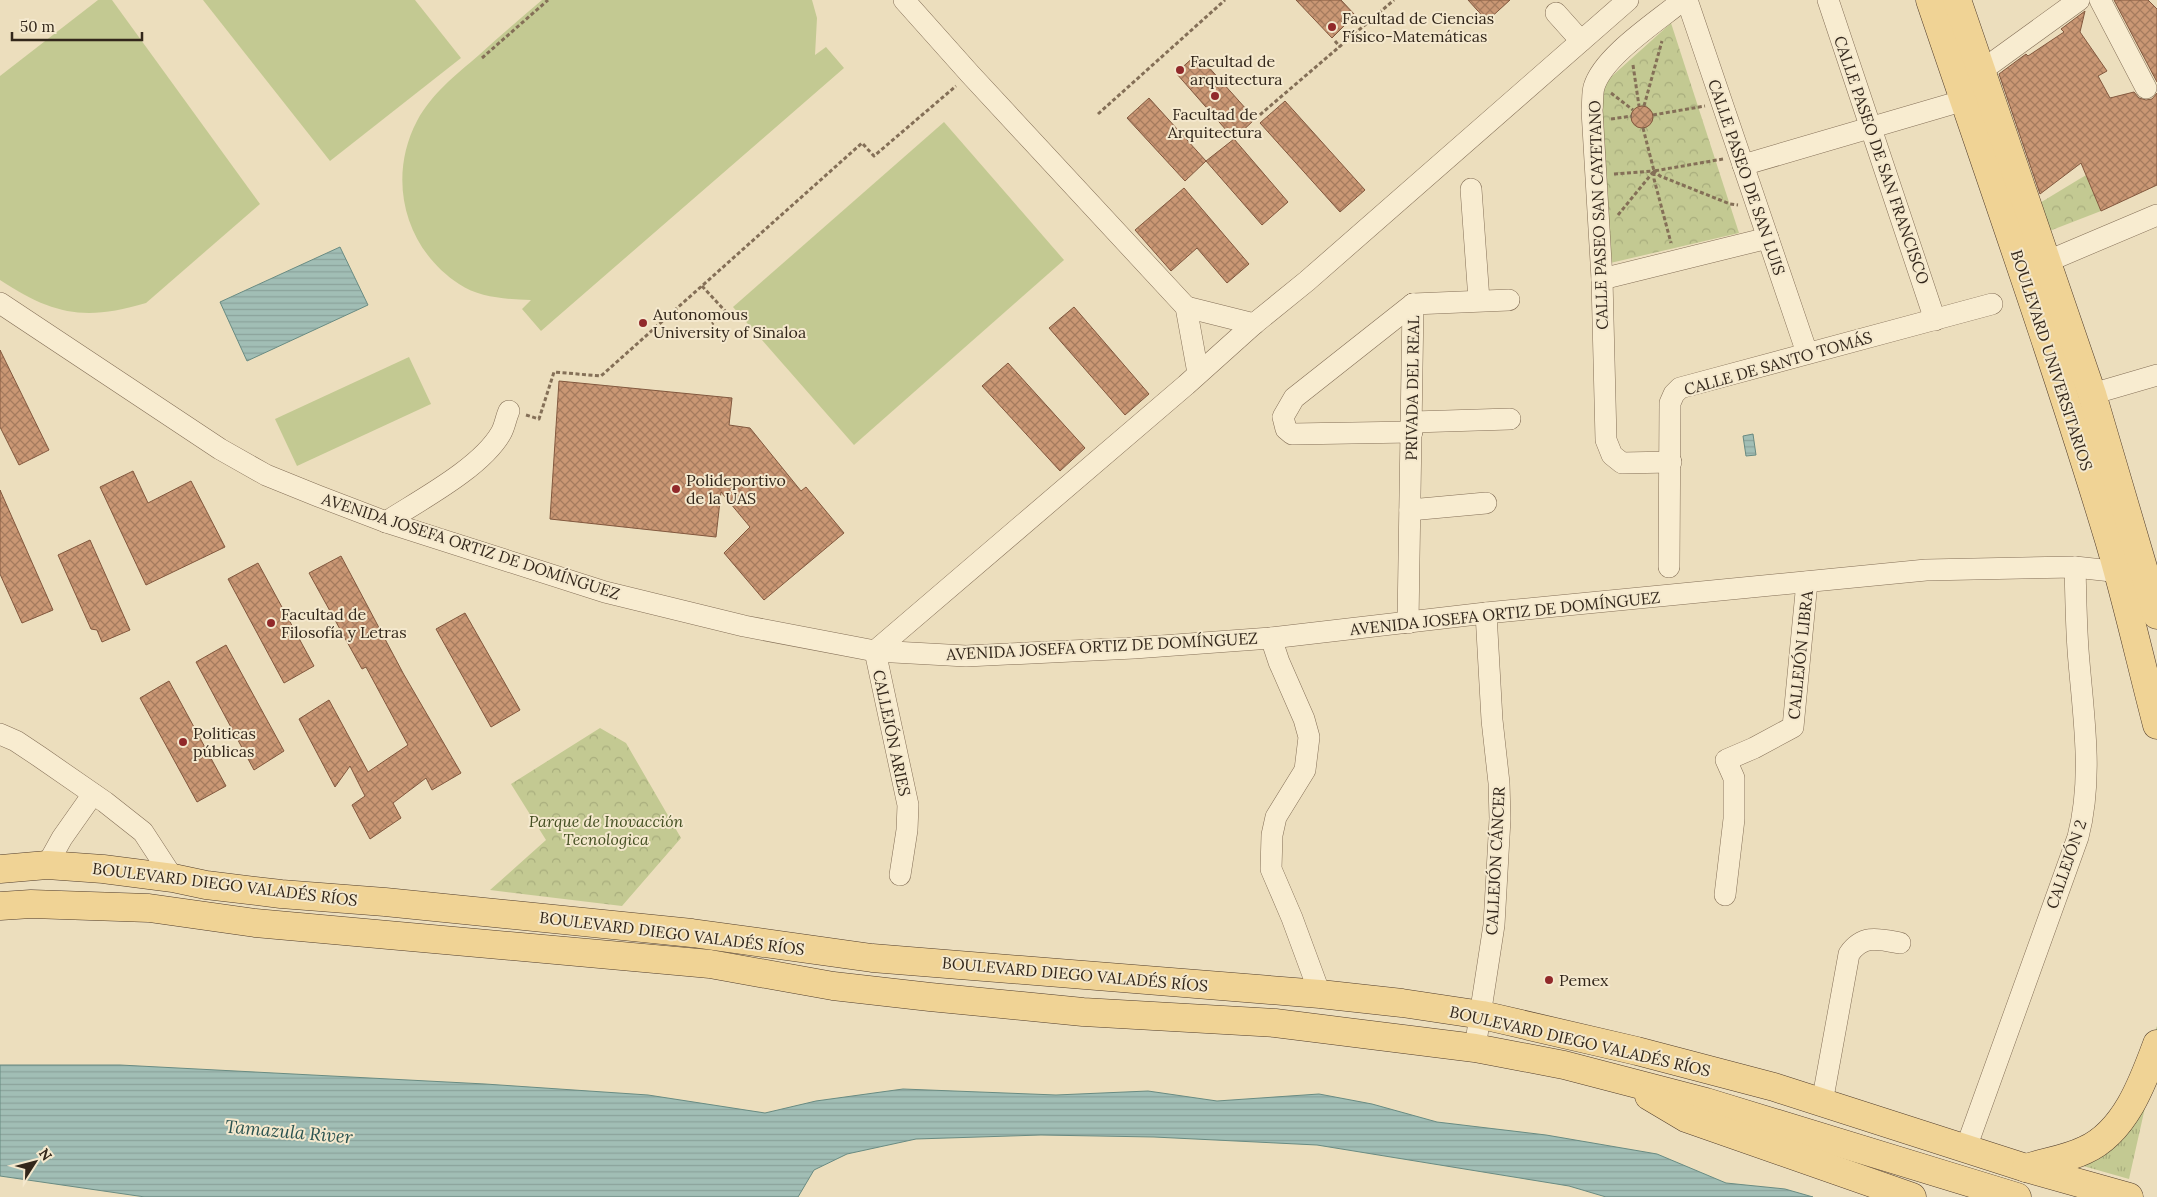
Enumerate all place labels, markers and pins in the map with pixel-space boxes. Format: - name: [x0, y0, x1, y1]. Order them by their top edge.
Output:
- place label: Facultad de Ciencias Físico-Matemáticas: [1342, 8, 1494, 46]
- marker: Facultad de Ciencias Físico-Matemáticas: [1326, 21, 1338, 33]
- place label: Facultad de arquitectura: [1190, 51, 1283, 89]
- marker: Facultad de arquitectura: [1174, 64, 1186, 76]
- marker: Facultad de Arquitectura: [1209, 90, 1221, 102]
- place label: Facultad de Arquitectura: [1167, 104, 1262, 142]
- place label: Autonomous University of Sinaloa: [652, 304, 806, 342]
- marker: Autonomous University of Sinaloa: [637, 317, 649, 329]
- place label: Polideportivo de la UAS: [686, 470, 786, 508]
- marker: Polideportivo de la UAS: [670, 483, 682, 495]
- place label: Facultad de Filosofía y Letras: [281, 604, 407, 642]
- marker: Facultad de Filosofía y Letras: [265, 617, 277, 629]
- place label: Politicas públicas: [193, 723, 256, 761]
- marker: Politicas públicas: [177, 736, 189, 748]
- place label: Pemex: [1559, 970, 1609, 990]
- marker: Pemex: [1543, 974, 1555, 986]

